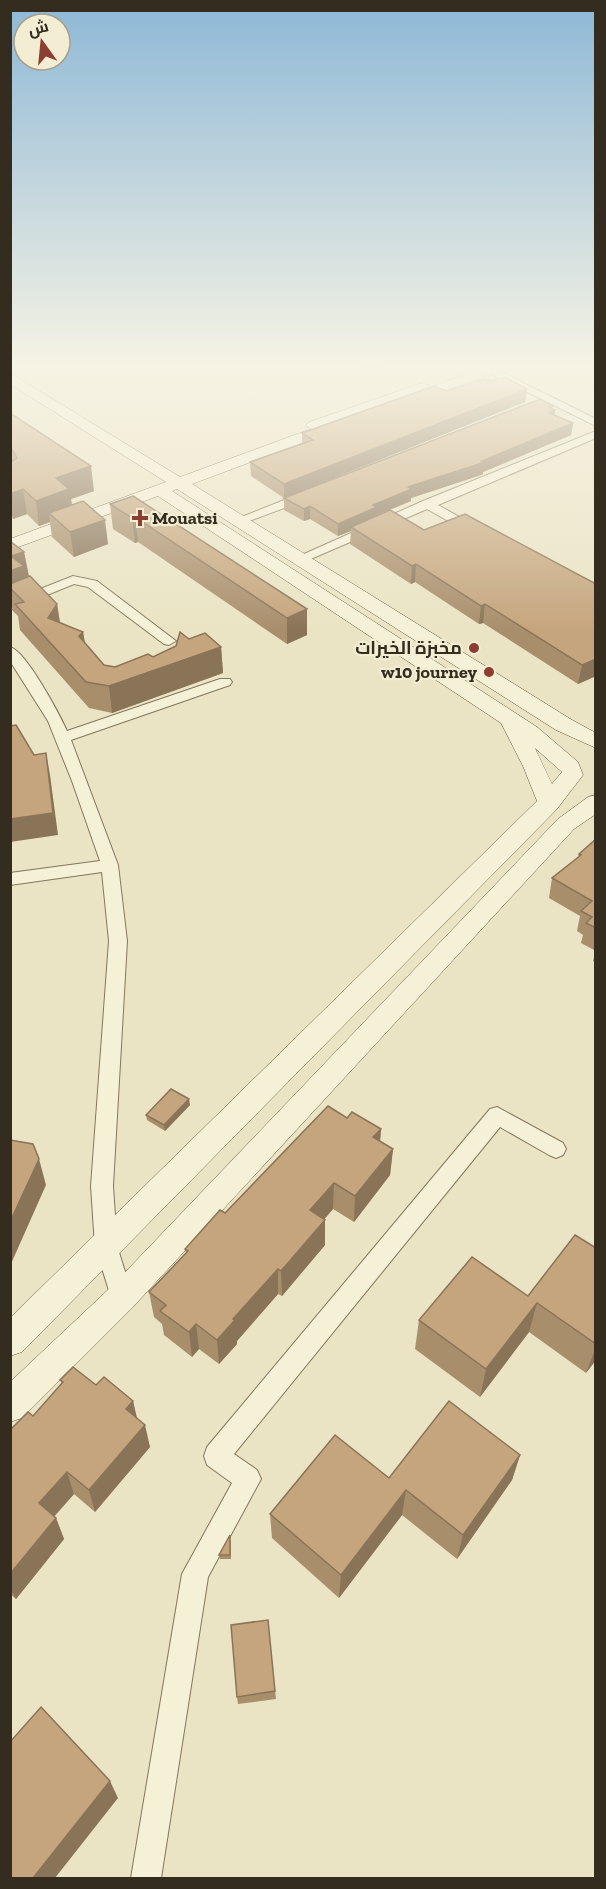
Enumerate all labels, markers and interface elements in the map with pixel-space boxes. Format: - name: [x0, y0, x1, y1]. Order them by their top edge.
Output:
- north arrow: [12, 12, 72, 72]
- text: ش: [26, 16, 51, 40]
- place label: Mouatsi: [152, 507, 218, 529]
- marker: Mouatsi: [133, 511, 147, 525]
- place label: مخبزة الخيرات: [355, 637, 462, 659]
- marker: مخبزة الخيرات: [467, 641, 481, 655]
- place label: w10 journey: [381, 661, 477, 683]
- marker: w10 journey: [482, 665, 496, 679]

